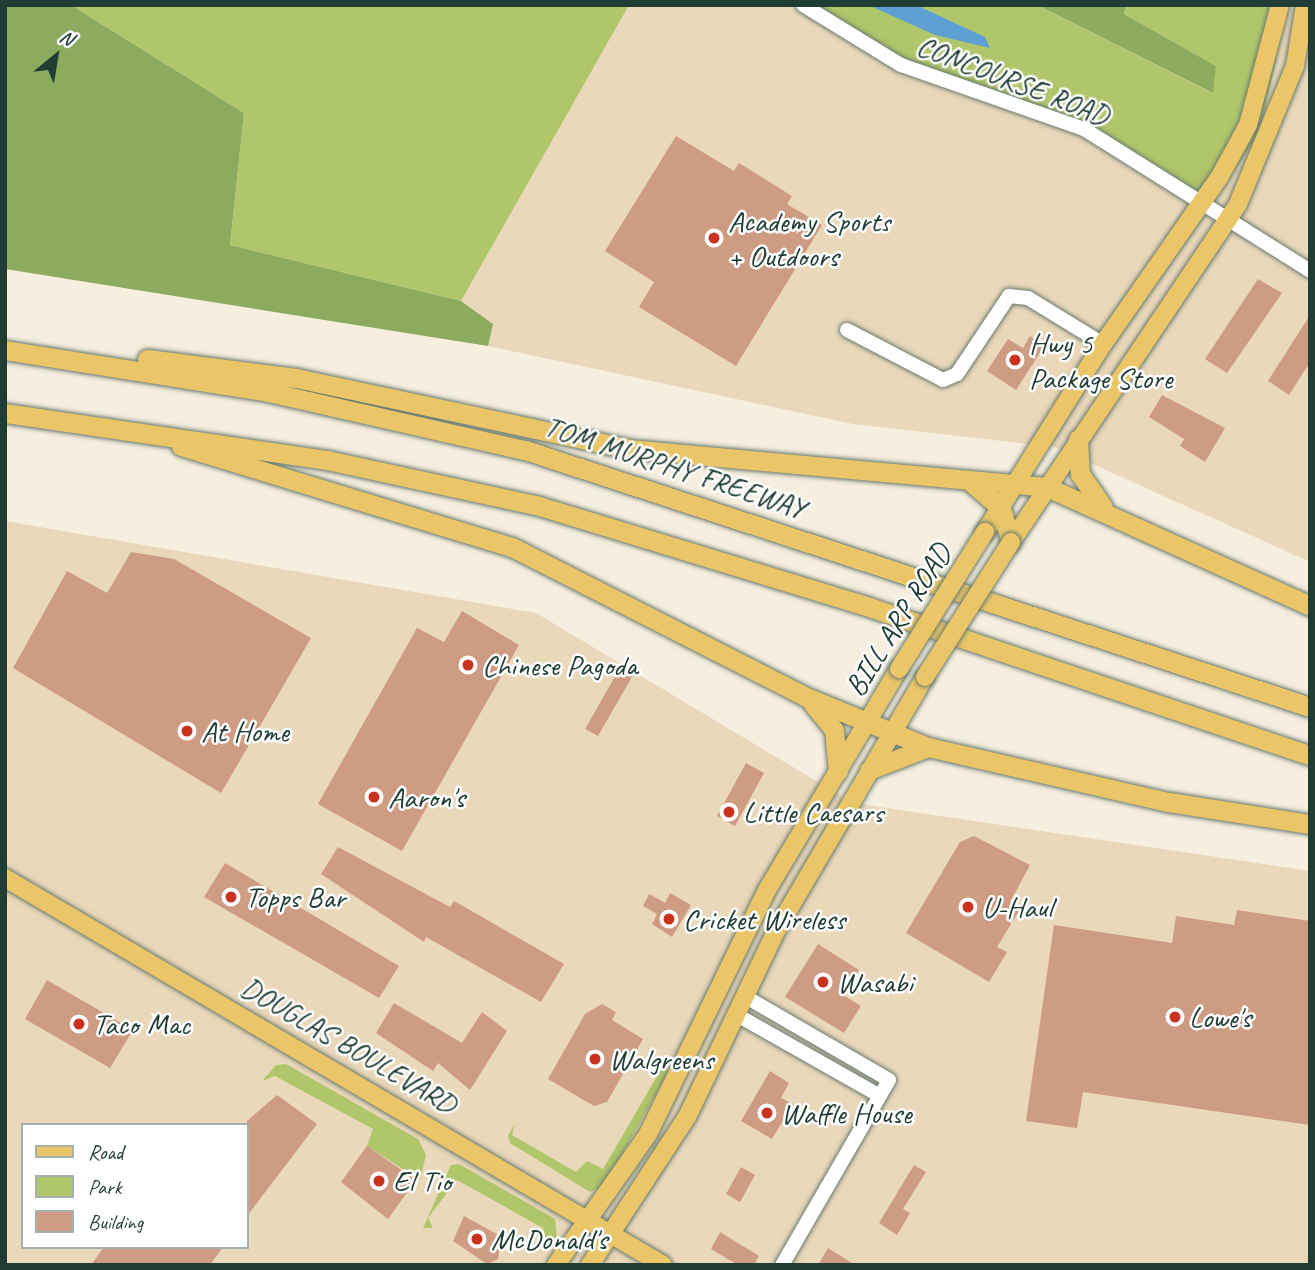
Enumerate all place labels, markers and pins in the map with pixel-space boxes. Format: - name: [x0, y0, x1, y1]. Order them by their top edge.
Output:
- place label: Academy Sports + Outdoors: [728, 203, 890, 274]
- marker: Academy Sports + Outdoors: [706, 230, 722, 246]
- place label: Hwy 5 Package Store: [1029, 325, 1172, 396]
- marker: Hwy 5 Package Store: [1007, 352, 1023, 368]
- place label: Chinese Pagoda: [482, 647, 637, 683]
- marker: Chinese Pagoda: [460, 657, 476, 673]
- place label: At Home: [201, 713, 287, 749]
- marker: At Home: [179, 723, 195, 739]
- place label: Aaron's: [388, 779, 465, 815]
- marker: Aaron's: [366, 789, 382, 805]
- place label: Little Caesars: [743, 794, 884, 830]
- marker: Little Caesars: [721, 804, 737, 820]
- place label: Topps Bar: [245, 879, 346, 915]
- marker: Topps Bar: [223, 889, 239, 905]
- place label: U-Haul: [982, 889, 1052, 925]
- marker: U-Haul: [960, 899, 976, 915]
- place label: Cricket Wireless: [683, 901, 846, 937]
- marker: Cricket Wireless: [661, 911, 677, 927]
- place label: Wasabi: [837, 964, 913, 1000]
- marker: Wasabi: [815, 974, 831, 990]
- place label: Lowe's: [1189, 999, 1251, 1035]
- place label: Taco Mac: [93, 1006, 191, 1042]
- marker: Lowe's: [1167, 1009, 1183, 1025]
- marker: Taco Mac: [71, 1016, 87, 1032]
- place label: Walgreens: [609, 1041, 713, 1077]
- marker: Walgreens: [587, 1051, 603, 1067]
- place label: Waffle House: [781, 1095, 911, 1131]
- marker: Waffle House: [759, 1105, 775, 1121]
- place label: El Tio: [393, 1163, 451, 1199]
- marker: El Tio: [371, 1173, 387, 1189]
- place label: McDonald's: [491, 1221, 607, 1257]
- marker: McDonald's: [469, 1231, 485, 1247]

